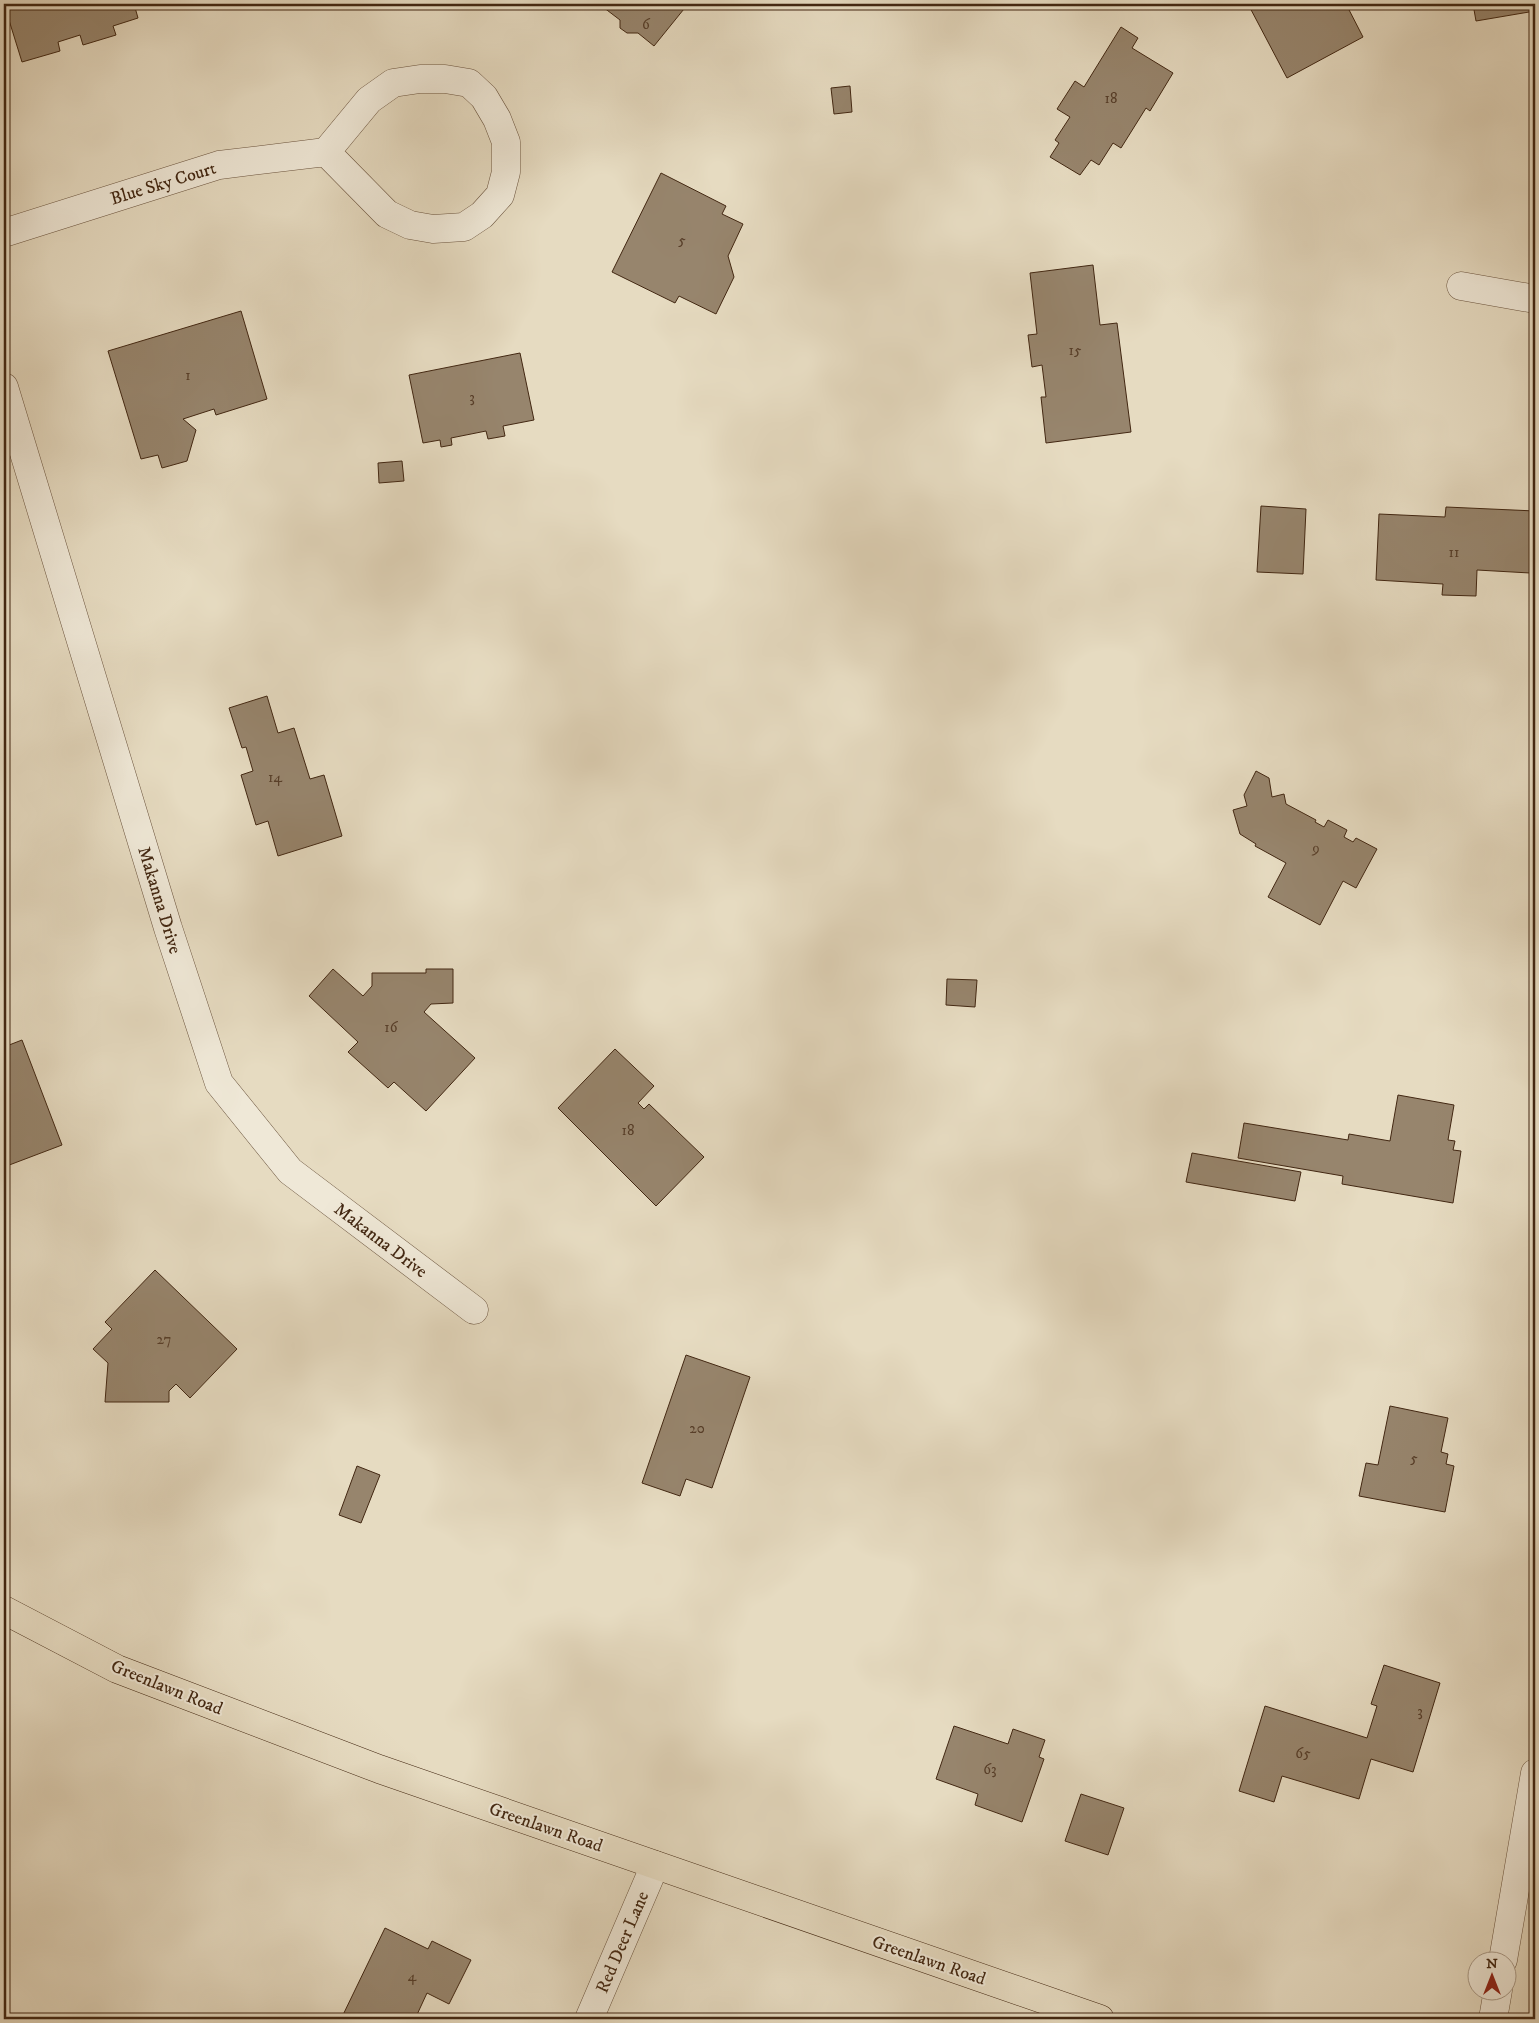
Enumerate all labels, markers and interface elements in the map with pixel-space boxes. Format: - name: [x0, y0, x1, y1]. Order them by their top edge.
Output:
- house number: 6: [642, 15, 651, 34]
- house number: 18: [1104, 89, 1118, 108]
- street label: Blue Sky Court: [108, 157, 219, 210]
- house number: 5: [678, 231, 686, 250]
- house number: 15: [1069, 341, 1082, 360]
- house number: 1: [185, 366, 191, 385]
- house number: 3: [469, 388, 475, 407]
- house number: 11: [1448, 543, 1460, 562]
- house number: 14: [268, 768, 282, 787]
- house number: 9: [1311, 839, 1320, 858]
- street label: Makanna Drive: [132, 844, 186, 957]
- house number: 16: [384, 1018, 399, 1037]
- house number: 18: [621, 1121, 635, 1140]
- street label: Makanna Drive: [329, 1199, 431, 1283]
- house number: 27: [157, 1330, 172, 1349]
- house number: 20: [689, 1419, 705, 1438]
- house number: 5: [1410, 1449, 1418, 1468]
- street label: Greenlawn Road: [108, 1656, 226, 1720]
- house number: 3: [1417, 1702, 1423, 1721]
- house number: 65: [1295, 1744, 1311, 1763]
- house number: 63: [983, 1760, 997, 1779]
- street label: Greenlawn Road: [486, 1798, 605, 1858]
- street label: Red Deer Lane: [592, 1888, 654, 1997]
- street label: Greenlawn Road: [869, 1931, 988, 1991]
- north arrow: [1466, 1950, 1516, 2000]
- text: N: [1486, 1955, 1498, 1973]
- house number: 4: [408, 1967, 417, 1986]

